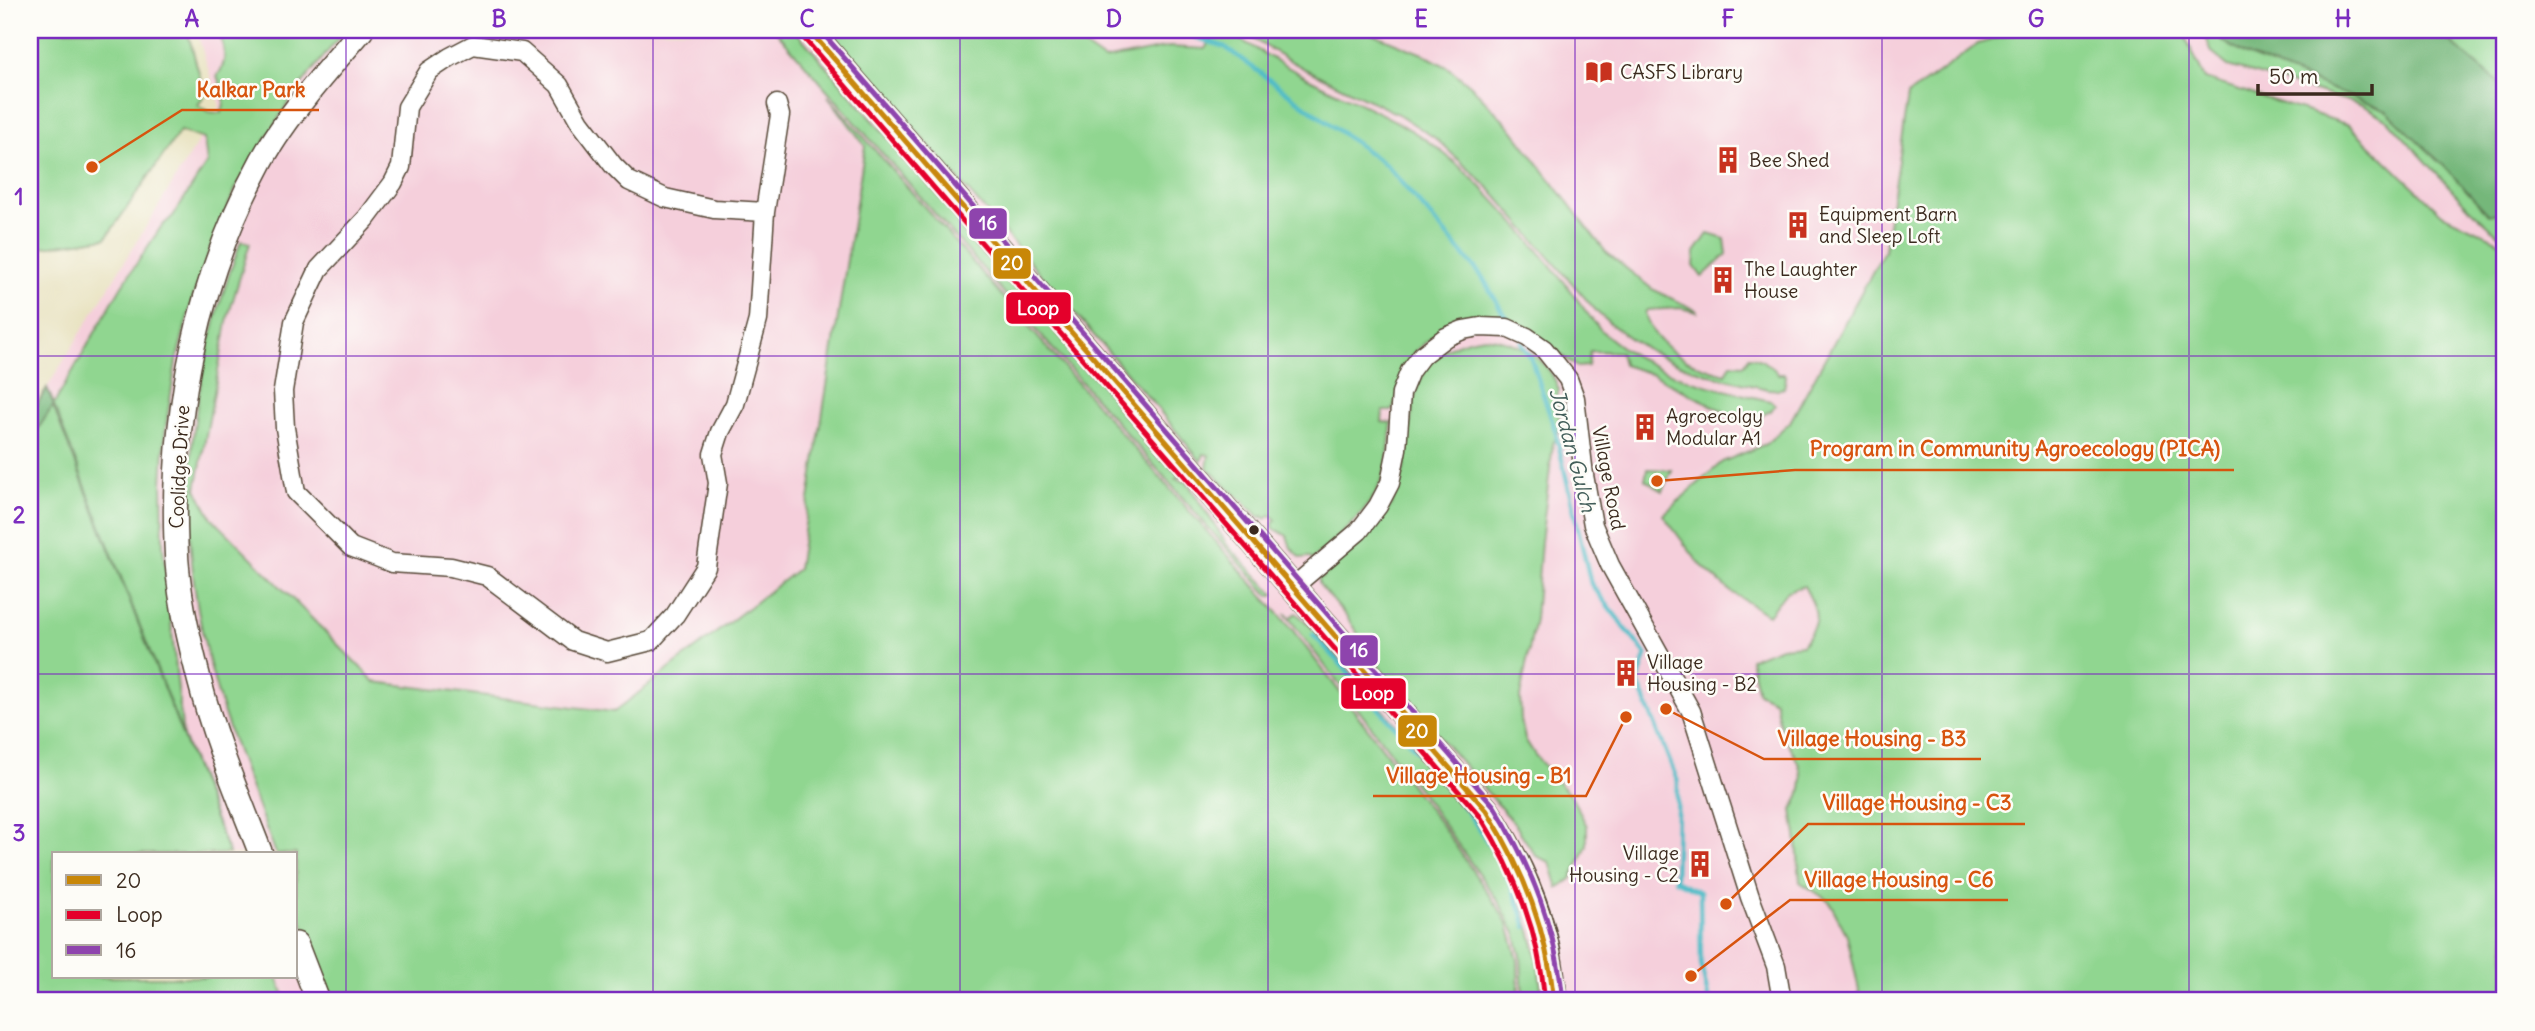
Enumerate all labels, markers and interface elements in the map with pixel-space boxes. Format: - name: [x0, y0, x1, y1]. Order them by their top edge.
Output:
- text: A: [185, 4, 200, 33]
- text: B: [491, 4, 507, 33]
- text: C: [799, 4, 815, 33]
- text: D: [1106, 4, 1122, 33]
- text: E: [1414, 4, 1428, 33]
- text: F: [1721, 4, 1735, 33]
- text: G: [2028, 4, 2044, 33]
- text: H: [2335, 4, 2351, 33]
- scale bar: [2258, 52, 2372, 96]
- library icon: CASFS Library: [1584, 57, 1614, 87]
- place label: CASFS Library: [1620, 60, 1743, 84]
- text: 50 m: [2269, 63, 2318, 90]
- callout: Kalkar Park: [182, 68, 319, 110]
- text: Kalkar Park: [196, 76, 306, 103]
- building icon: Bee Shed: [1713, 145, 1743, 175]
- place label: Bee Shed: [1749, 148, 1829, 172]
- text: 1: [14, 182, 24, 211]
- place label: Equipment Barn and Sleep Loft: [1819, 202, 1957, 248]
- line badge: 16: [968, 207, 1008, 240]
- building icon: Equipment Barn and Sleep Loft: [1783, 210, 1813, 240]
- text: 16: [979, 211, 997, 235]
- line badge: 20: [992, 247, 1032, 280]
- text: 20: [1001, 251, 1023, 275]
- place label: The Laughter House: [1744, 257, 1857, 303]
- building icon: The Laughter House: [1708, 265, 1738, 295]
- line badge: Loop: [1005, 291, 1072, 325]
- text: Loop: [1017, 296, 1059, 320]
- water label: Jordan Gulch: [1543, 385, 1603, 516]
- place label: Agroecolgy Modular A1: [1666, 404, 1763, 450]
- street label: Coolidge Drive: [164, 405, 194, 529]
- building icon: Agroecolgy Modular A1: [1630, 412, 1660, 442]
- street label: Village Road: [1587, 424, 1631, 532]
- callout: Program in Community Agroecology (PICA): [1795, 428, 2234, 470]
- text: Program in Community Agroecology (PICA): [1810, 435, 2220, 462]
- text: 2: [13, 500, 26, 529]
- unlabelled marker: [1247, 523, 1261, 537]
- line badge: 16: [1339, 634, 1379, 667]
- text: 16: [1350, 638, 1368, 662]
- place label: Village Housing - B2: [1647, 650, 1757, 696]
- building icon: Village Housing - B2: [1611, 658, 1641, 688]
- line badge: Loop: [1340, 677, 1407, 710]
- text: Loop: [1352, 681, 1394, 705]
- line badge: 20: [1397, 714, 1438, 748]
- callout: Village Housing - B3: [1764, 717, 1981, 759]
- text: 20: [1406, 719, 1428, 743]
- text: Village Housing - B3: [1777, 725, 1967, 752]
- callout: Village Housing - B1: [1373, 754, 1586, 796]
- text: Village Housing - B1: [1386, 762, 1572, 789]
- callout: Village Housing - C3: [1808, 782, 2025, 824]
- text: Village Housing - C3: [1822, 789, 2012, 816]
- text: 3: [12, 818, 26, 847]
- place label: Village Housing - C2: [1569, 841, 1679, 887]
- building icon: Village Housing - C2: [1685, 849, 1715, 879]
- legend: [52, 852, 298, 978]
- callout: Village Housing - C6: [1790, 858, 2008, 900]
- text: Village Housing - C6: [1804, 866, 1994, 893]
- text: 20: [116, 867, 141, 894]
- text: Loop: [116, 901, 163, 928]
- text: 16: [116, 937, 136, 964]

